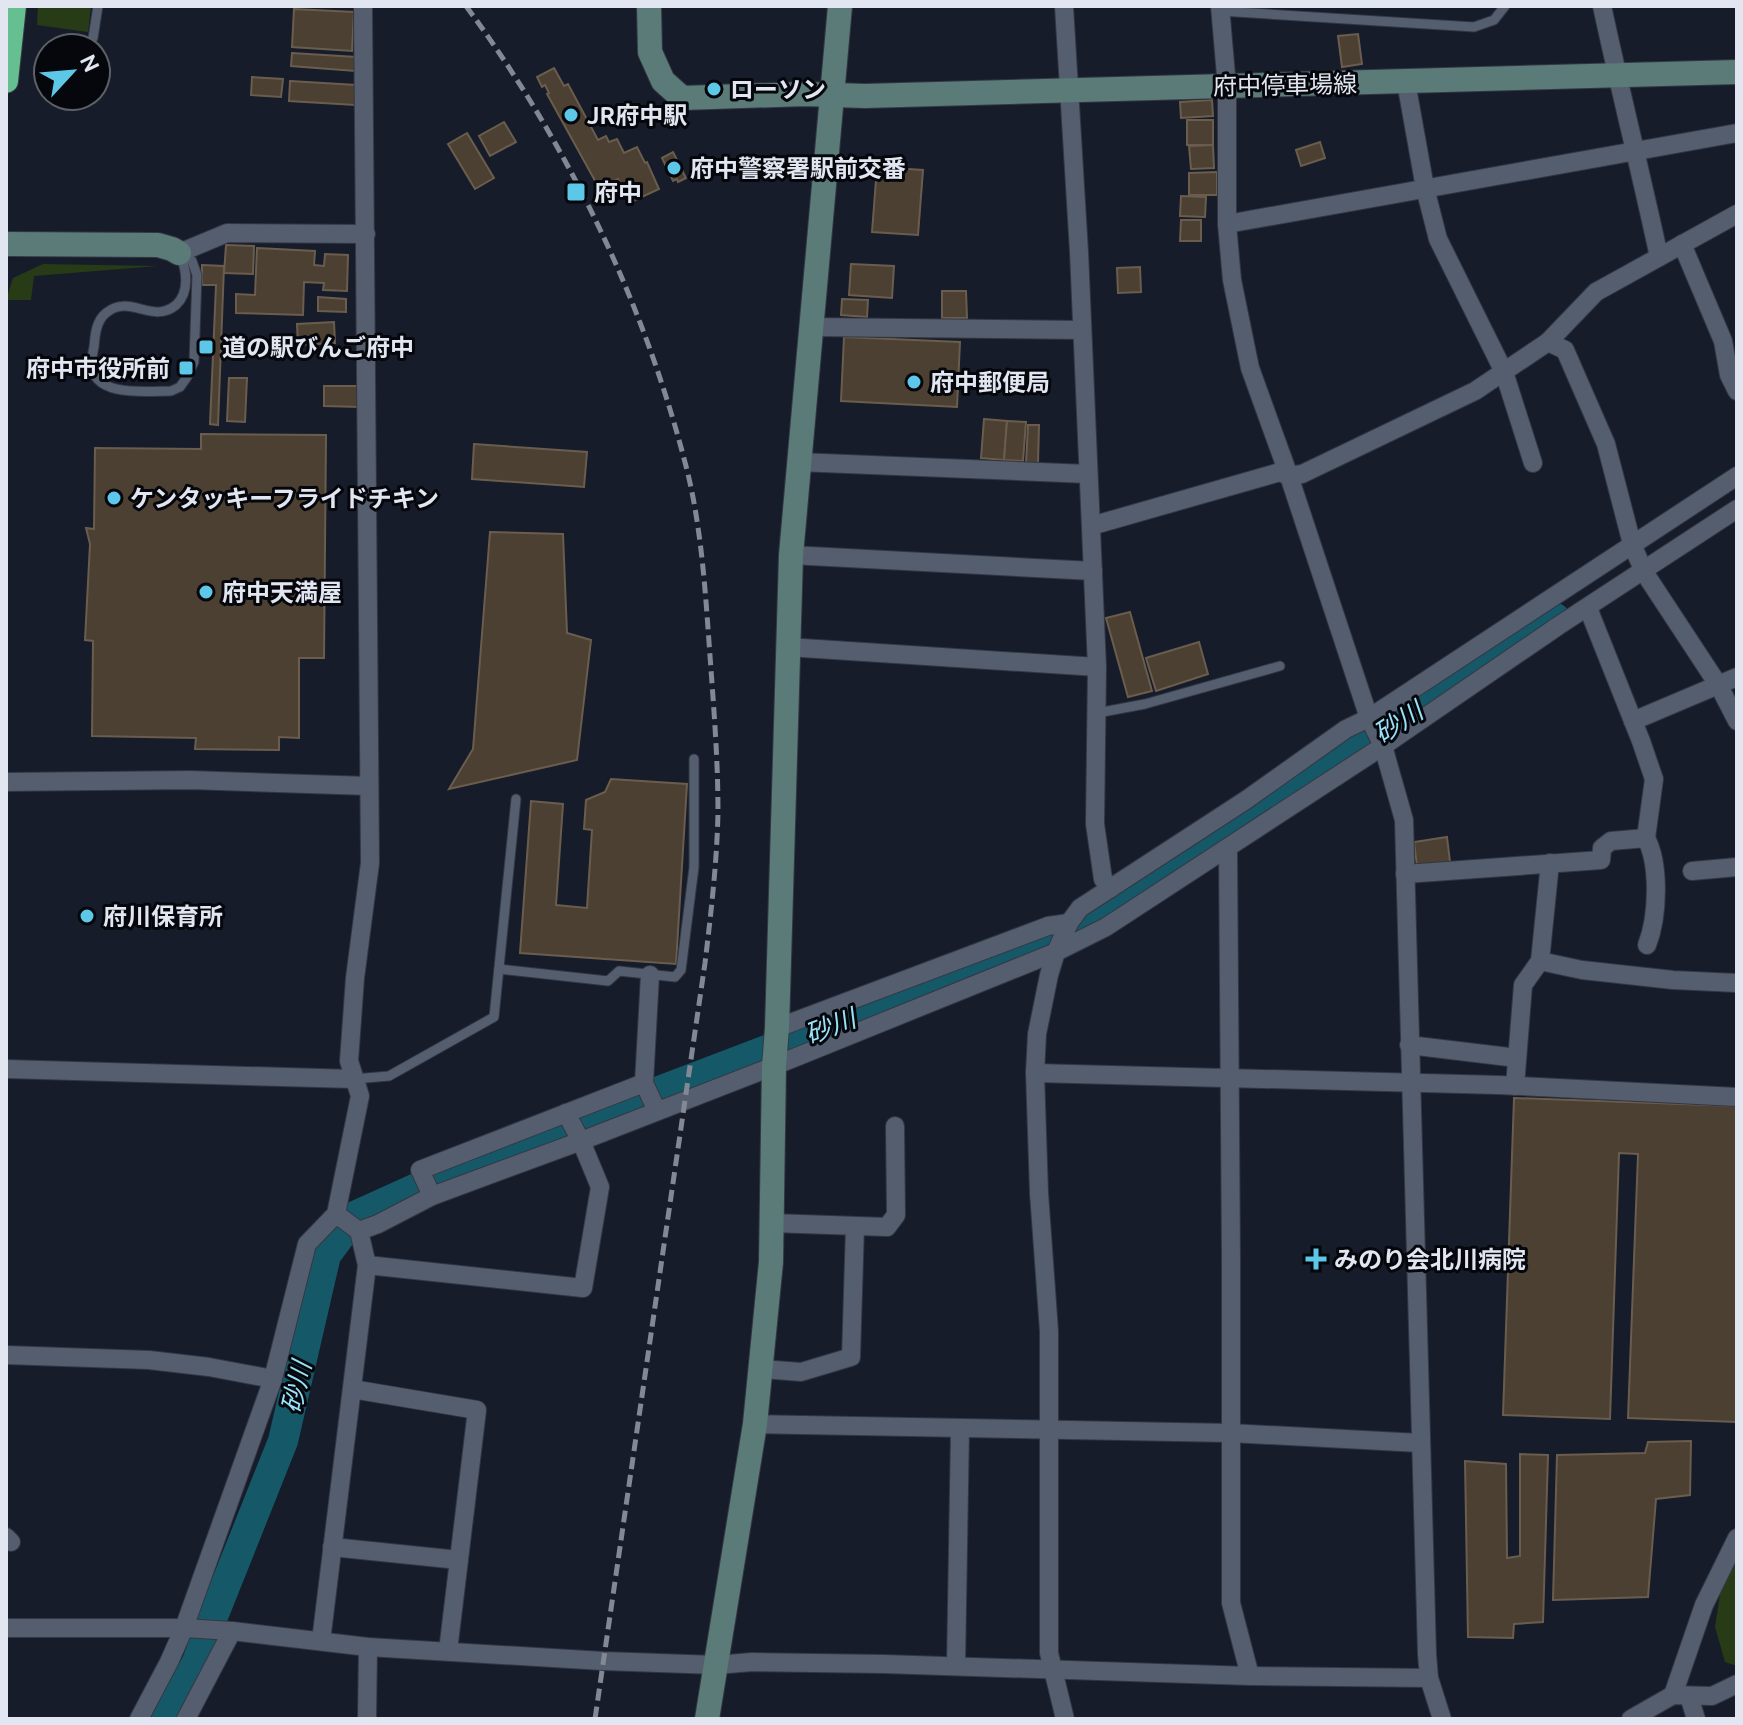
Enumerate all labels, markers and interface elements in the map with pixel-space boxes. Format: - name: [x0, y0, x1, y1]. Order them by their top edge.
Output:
- north arrow: [32, 32, 112, 112]
- text: N: [76, 50, 105, 76]
- street label: 府中停車場線: [1213, 70, 1357, 100]
- place label: ローソン: [730, 76, 826, 103]
- marker: ローソン: [705, 80, 723, 98]
- place label: JR府中駅: [587, 102, 687, 129]
- marker: JR府中駅: [562, 106, 580, 124]
- place label: 府中警察署駅前交番: [690, 155, 906, 182]
- marker: 府中警察署駅前交番: [665, 159, 683, 177]
- place label: 府中: [594, 179, 642, 206]
- marker: 府中: [565, 181, 587, 203]
- place label: 道の駅びんご府中: [222, 334, 414, 361]
- marker: 道の駅びんご府中: [197, 338, 215, 356]
- place label: 府中市役所前: [26, 355, 170, 382]
- marker: 府中市役所前: [177, 359, 195, 377]
- place label: 府中郵便局: [930, 369, 1050, 396]
- marker: 府中郵便局: [905, 373, 923, 391]
- place label: ケンタッキーフライドチキン: [130, 485, 439, 512]
- marker: ケンタッキーフライドチキン: [105, 489, 123, 507]
- place label: 府中天満屋: [222, 579, 342, 606]
- marker: 府中天満屋: [197, 583, 215, 601]
- water label: 砂川: [1368, 694, 1430, 748]
- place label: 府川保育所: [103, 903, 223, 930]
- marker: 府川保育所: [78, 907, 96, 925]
- water label: 砂川: [801, 1002, 862, 1049]
- place label: みのり会北川病院: [1334, 1246, 1526, 1273]
- marker: みのり会北川病院: [1305, 1248, 1327, 1270]
- water label: 砂川: [276, 1355, 317, 1416]

